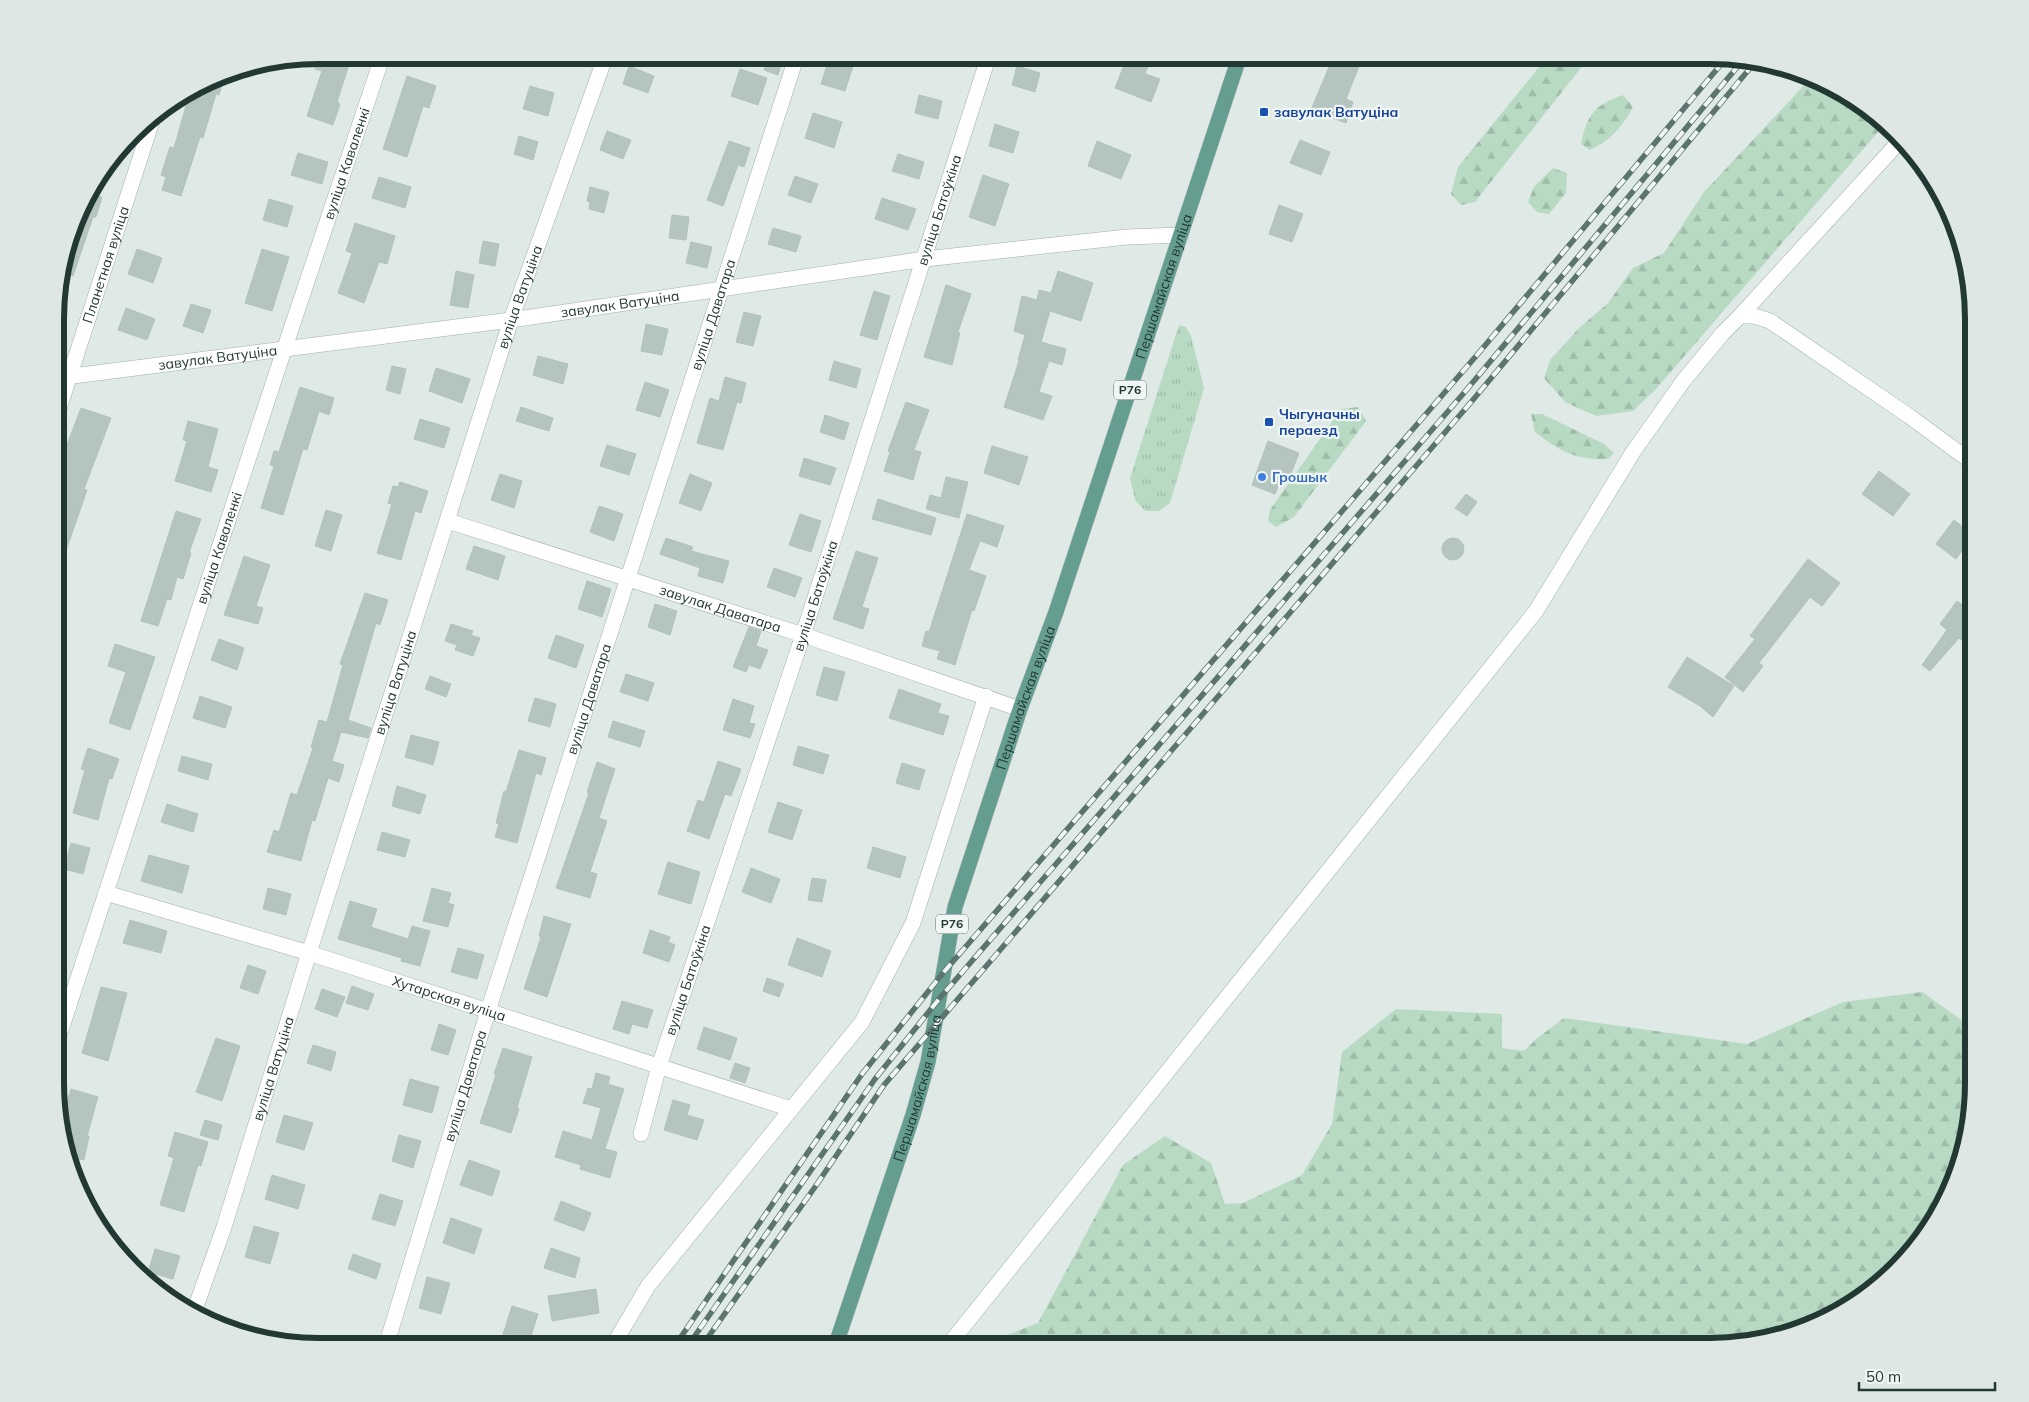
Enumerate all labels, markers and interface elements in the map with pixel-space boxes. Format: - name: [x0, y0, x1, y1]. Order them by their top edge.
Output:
- place label: завулак Ватуціна: [1274, 103, 1398, 121]
- street label: вуліца Каваленкі: [319, 105, 374, 222]
- marker: завулак Ватуціна: [1258, 106, 1270, 118]
- street label: вуліца Батоўкіна: [913, 152, 965, 268]
- street label: Планетная вуліца: [78, 204, 133, 325]
- street label: Першамайская вуліца: [1131, 212, 1196, 361]
- street label: вуліца Ватуціна: [493, 243, 546, 351]
- street label: вуліца Даватара: [687, 257, 739, 372]
- street label: завулак Ватуціна: [560, 286, 681, 322]
- street label: завулак Ватуціна: [157, 341, 278, 374]
- road number: Р76: [1114, 380, 1146, 400]
- place label: Чыгуначны пераезд: [1279, 405, 1360, 439]
- marker: Чыгуначны пераезд: [1263, 416, 1275, 428]
- place label: Грошык: [1272, 468, 1328, 486]
- marker: Грошык: [1256, 471, 1268, 483]
- street label: вуліца Каваленкі: [192, 490, 246, 606]
- street label: вуліца Батоўкіна: [789, 538, 842, 653]
- street label: завулак Даватара: [657, 580, 783, 636]
- street label: Першамайская вуліца: [992, 623, 1059, 772]
- street label: вуліца Ватуціна: [370, 628, 420, 737]
- street label: вуліца Даватара: [562, 641, 615, 757]
- road number: Р76: [936, 914, 968, 934]
- street label: вуліца Батоўкіна: [661, 922, 715, 1038]
- street label: Хутарская вуліца: [390, 972, 508, 1025]
- street label: Першамайская вуліца: [889, 1013, 945, 1164]
- street label: вуліца Ватуціна: [248, 1014, 298, 1123]
- street label: вуліца Даватара: [440, 1028, 491, 1144]
- scale bar: [1859, 1360, 1995, 1392]
- text: 50 m: [1866, 1367, 1901, 1386]

